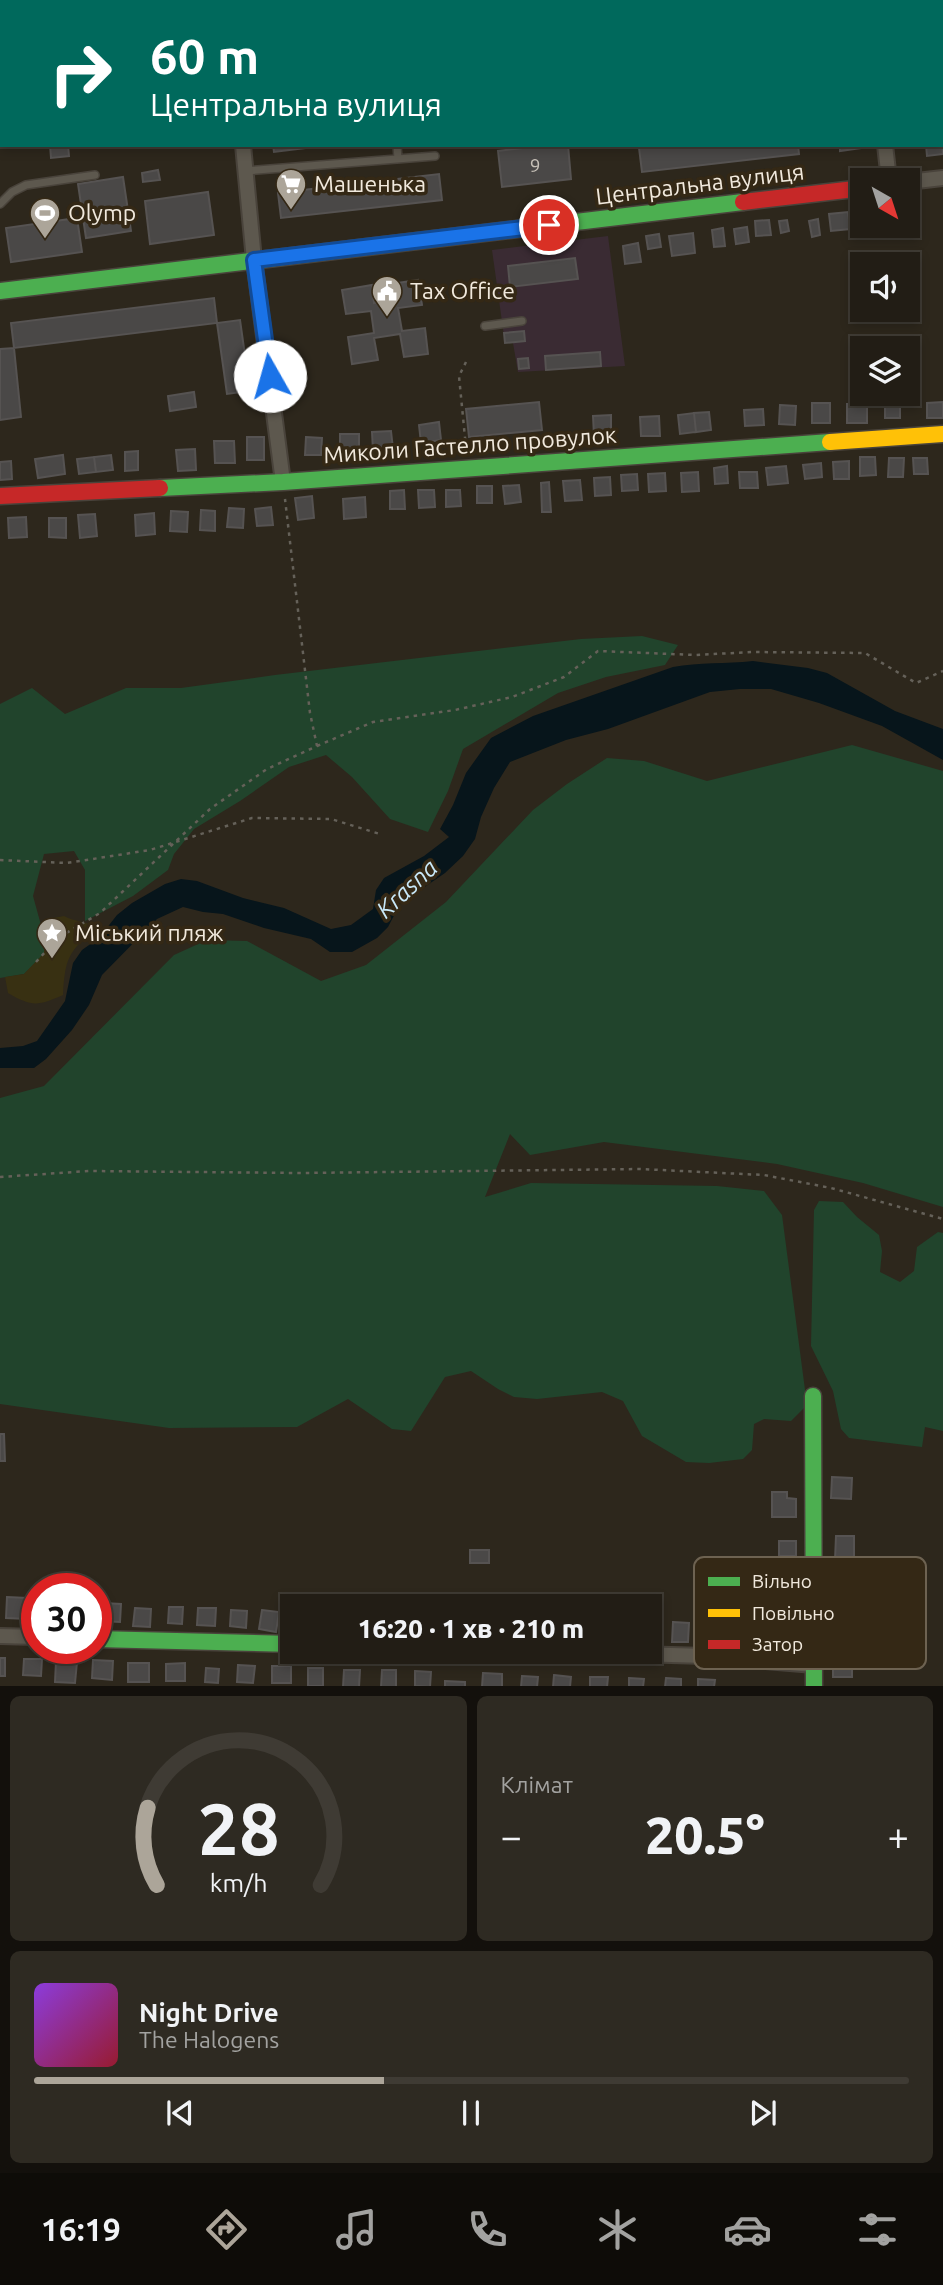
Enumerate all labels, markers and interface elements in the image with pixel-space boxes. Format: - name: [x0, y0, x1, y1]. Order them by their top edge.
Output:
- icon: right: [35, 28, 126, 119]
- text: 60 m: [150, 28, 259, 83]
- text: Центральна вулиця: [150, 86, 442, 122]
- house number: 9: [530, 154, 540, 176]
- street label: Центральна вулиця: [594, 158, 806, 209]
- supermarket icon: Машенька: [274, 167, 308, 211]
- north arrow: [850, 168, 920, 238]
- map controls: [850, 168, 920, 406]
- place label: Машенька: [314, 171, 426, 196]
- pin: [519, 195, 579, 255]
- sports icon: Olymp: [28, 196, 62, 240]
- place label: Olymp: [68, 200, 136, 225]
- icon: arrive: [530, 206, 568, 244]
- button: sound: [850, 252, 920, 322]
- public building icon: Tax Office: [370, 274, 404, 318]
- place label: Tax Office: [410, 278, 515, 303]
- button: layers: [850, 336, 920, 406]
- position arrow: [233, 339, 307, 413]
- street label: Миколи Гастелло провулок: [323, 422, 618, 467]
- water label: Krasna: [371, 854, 443, 923]
- place icon: Міський пляж: [35, 916, 69, 960]
- place label: Міський пляж: [75, 920, 224, 945]
- legend: [694, 1557, 926, 1669]
- text: Вільно: [752, 1570, 812, 1592]
- speed limit sign: 30: [21, 1573, 112, 1664]
- text: Повільно: [752, 1602, 835, 1624]
- text: 16:20 · 1 хв · 210 m: [358, 1614, 584, 1643]
- text: Затор: [752, 1633, 803, 1655]
- text: Клімат: [501, 1772, 573, 1797]
- text: 28: [197, 1787, 279, 1869]
- text: 20.5°: [645, 1806, 765, 1864]
- text: −: [501, 1815, 522, 1857]
- text: +: [888, 1815, 909, 1857]
- text: km/h: [209, 1868, 267, 1896]
- text: Night Drive: [139, 1998, 279, 2027]
- text: The Halogens: [139, 2027, 279, 2052]
- icon: previous: [161, 2094, 199, 2132]
- icon: pause: [452, 2094, 490, 2132]
- icon: next: [744, 2094, 782, 2132]
- icon: directions: [202, 2205, 251, 2254]
- icon: music: [332, 2205, 381, 2254]
- icon: phone: [463, 2205, 512, 2254]
- icon: climate: [593, 2205, 642, 2254]
- icon: car: [723, 2205, 772, 2254]
- icon: filters: [853, 2205, 902, 2254]
- text: 16:19: [41, 2211, 121, 2247]

